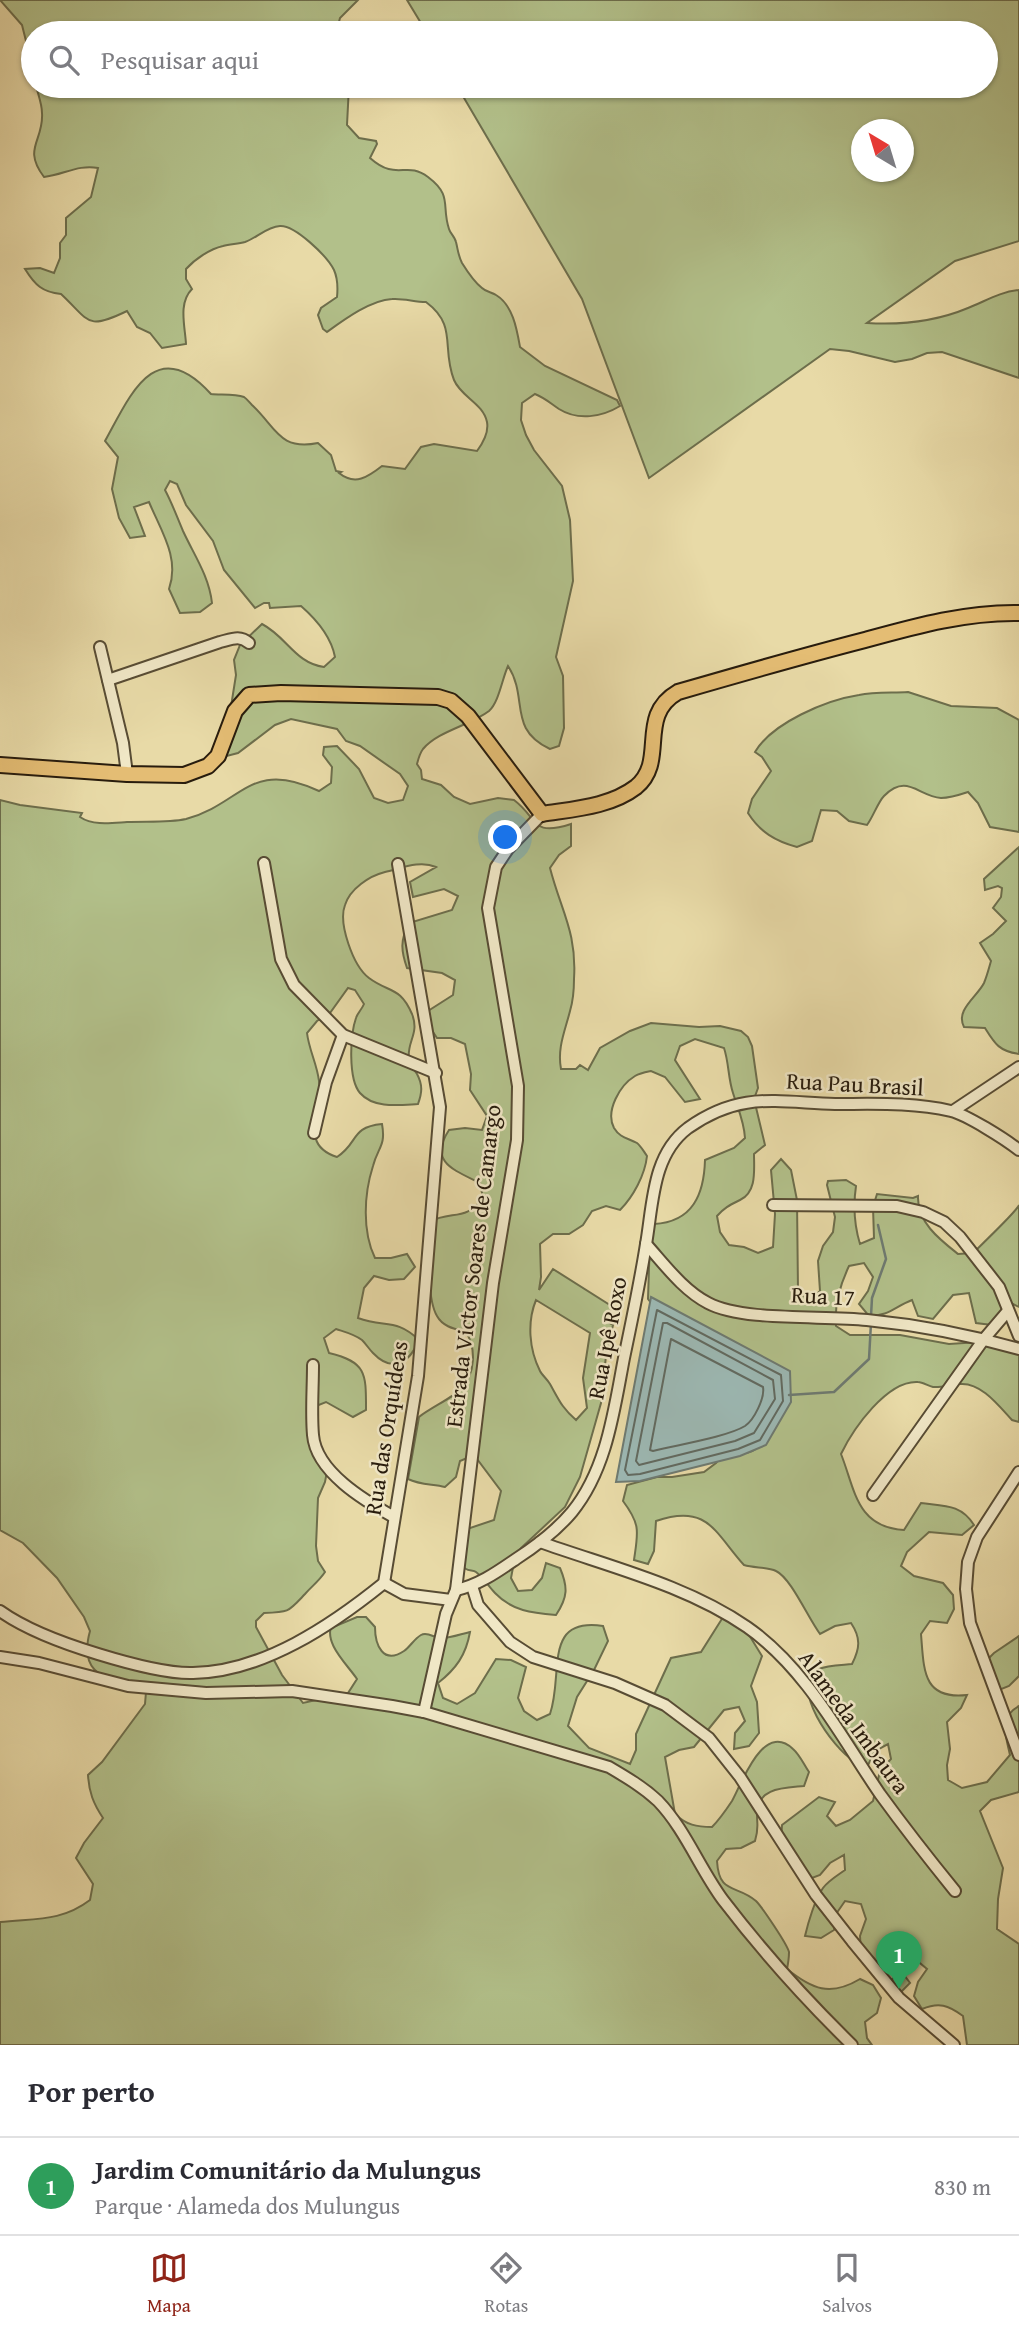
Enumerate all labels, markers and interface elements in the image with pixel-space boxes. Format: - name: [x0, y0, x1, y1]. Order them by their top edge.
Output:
- search box: [21, 21, 998, 98]
- text: Pesquisar aqui: [101, 40, 259, 79]
- icon: search: [45, 41, 83, 79]
- north arrow: [851, 119, 914, 182]
- your location: [488, 820, 522, 854]
- street label: Rua Pau Brasil: [785, 1063, 925, 1104]
- street label: Estrada Victor Soares de Camargo: [436, 1103, 509, 1429]
- street label: Rua Ipê Roxo: [578, 1274, 635, 1402]
- street label: Rua 17: [790, 1277, 856, 1314]
- street label: Rua das Orquídeas: [355, 1338, 416, 1517]
- street label: Alameda Imbaura: [791, 1643, 918, 1800]
- pin: 1: [876, 1931, 922, 1989]
- text: Por perto: [28, 2069, 155, 2113]
- text: Jardim Comunitário da Mulungus: [95, 2150, 481, 2189]
- text: 1: [45, 2170, 57, 2203]
- text: 830 m: [934, 2170, 991, 2203]
- text: Parque · Alameda dos Mulungus: [95, 2189, 400, 2222]
- tab: Mapa: [147, 2249, 191, 2319]
- tab: Rotas: [484, 2249, 528, 2319]
- tab: Salvos: [822, 2249, 872, 2319]

